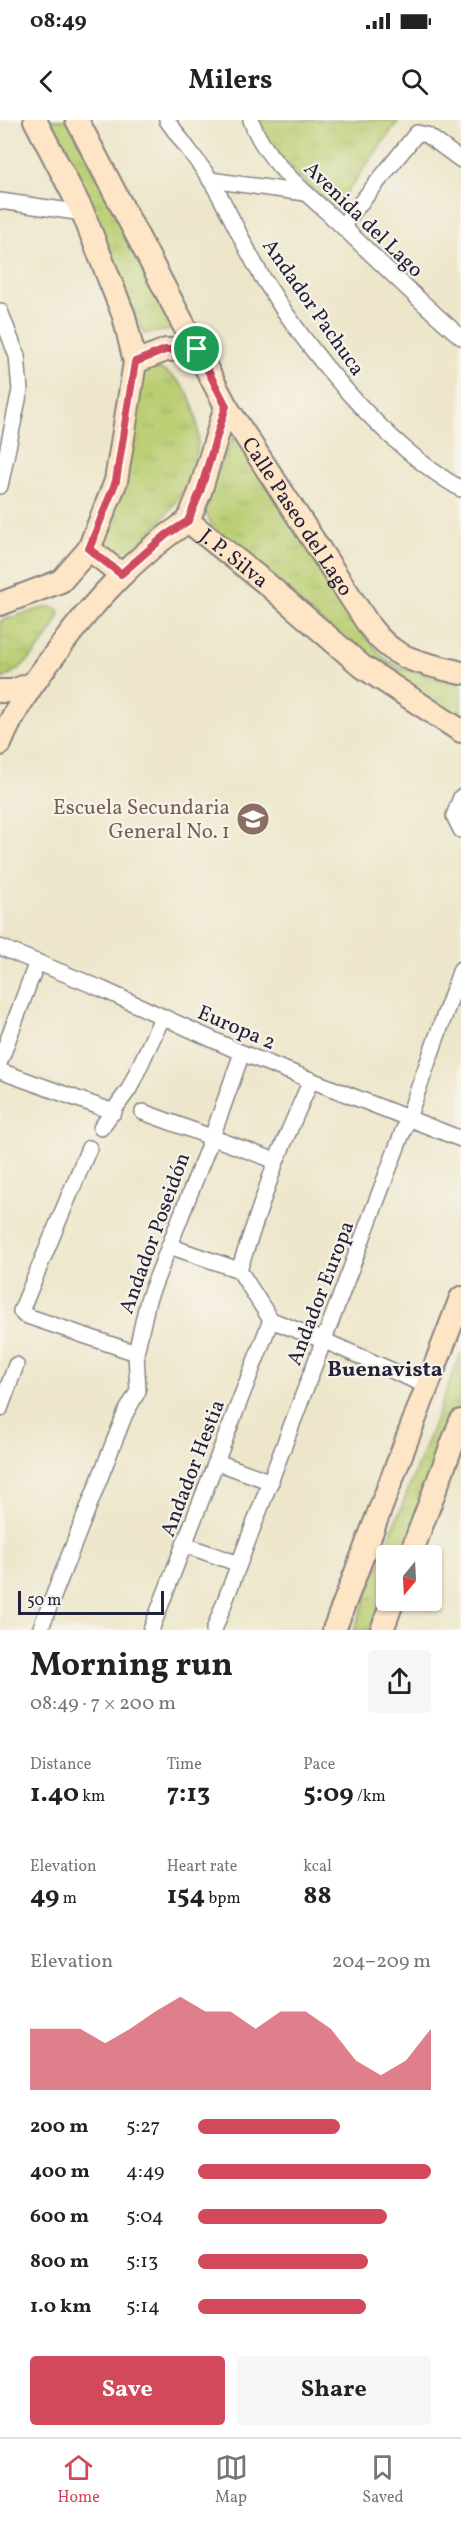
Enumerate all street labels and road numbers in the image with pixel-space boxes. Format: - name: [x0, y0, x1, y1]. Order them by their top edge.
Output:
- street label: Avenida del Lago: [297, 155, 429, 285]
- street label: Andador Pachuca: [255, 233, 371, 382]
- street label: Calle Paseo del Lago: [234, 432, 359, 602]
- street label: J. P. Silva: [193, 523, 274, 595]
- street label: Europa 2: [193, 999, 280, 1058]
- street label: Andador Poseidón: [113, 1149, 198, 1318]
- street label: Andador Europa: [281, 1217, 362, 1370]
- street label: Andador Hestia: [154, 1396, 233, 1541]

